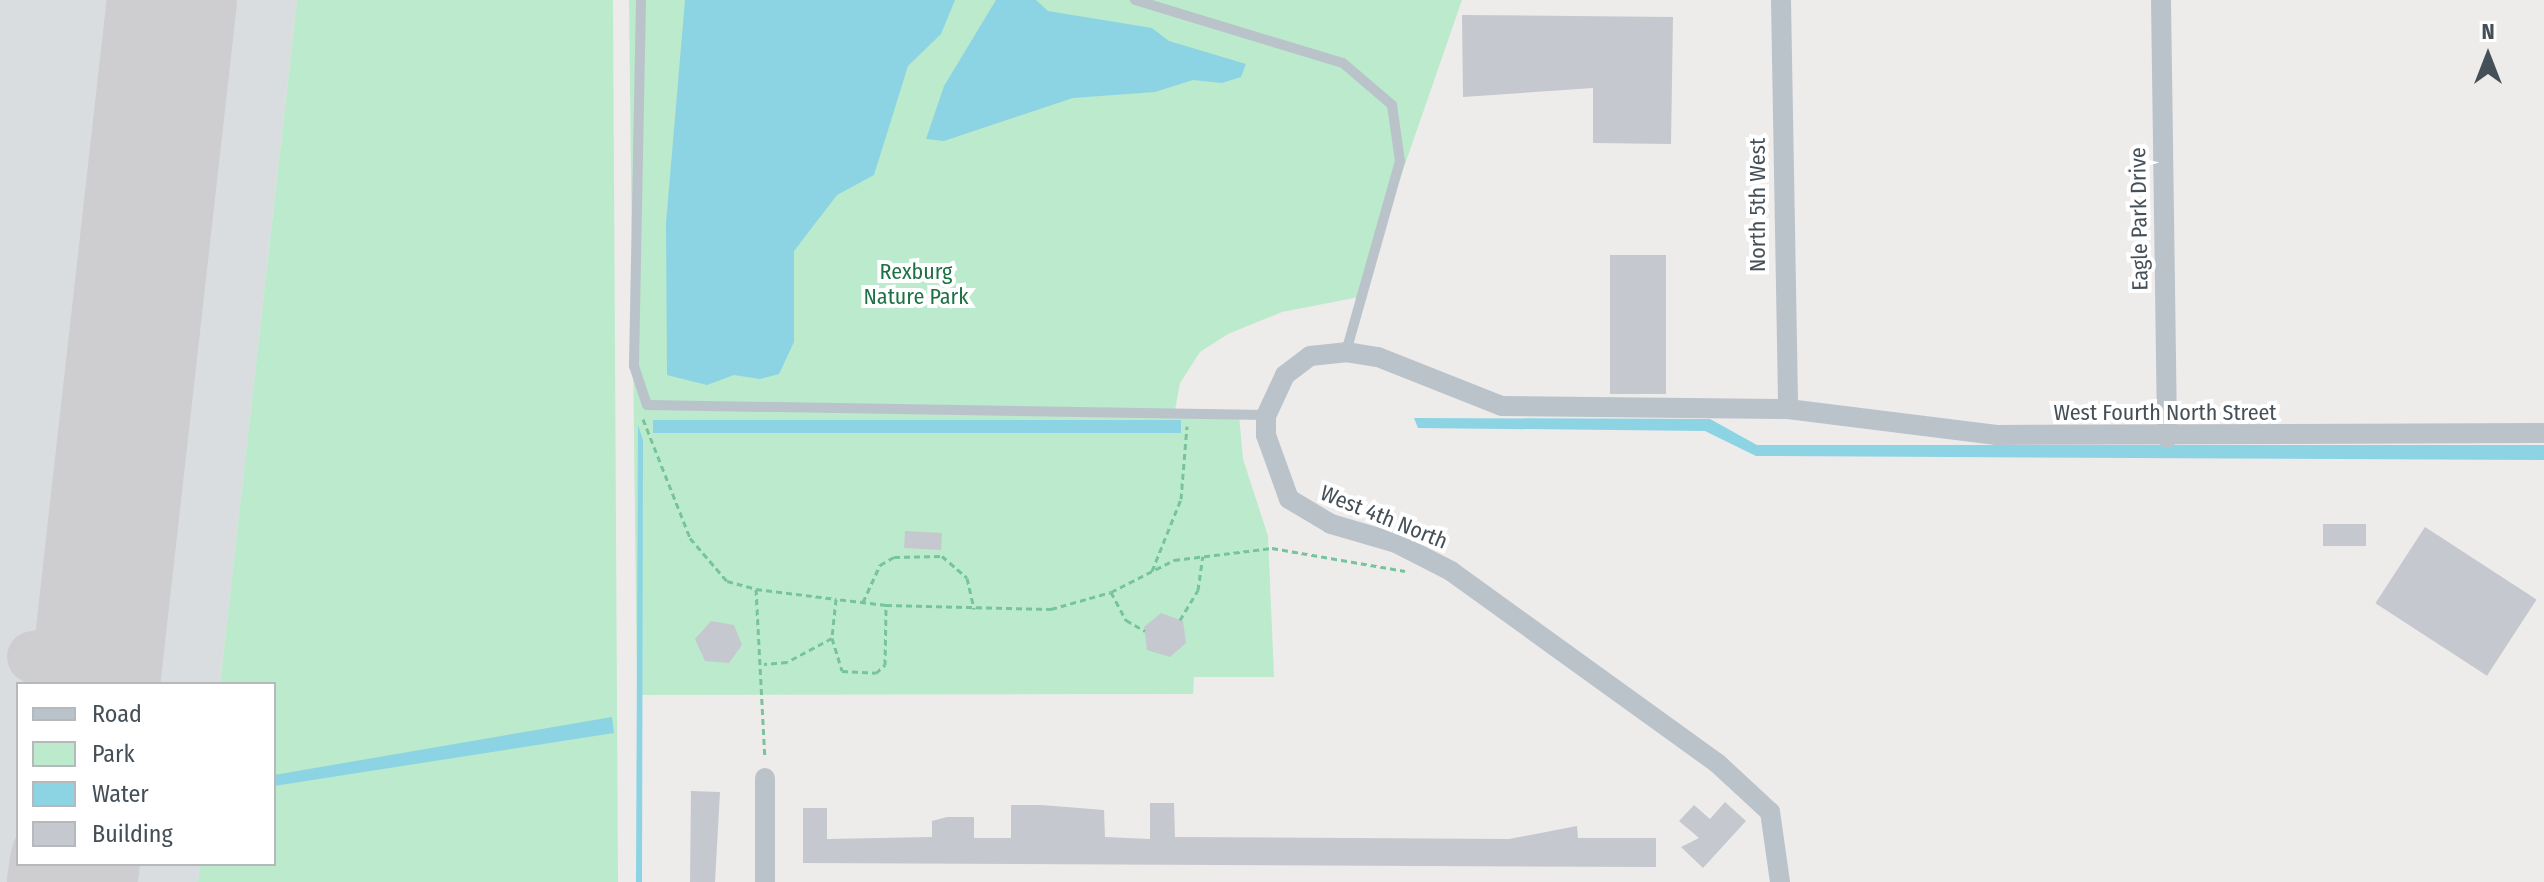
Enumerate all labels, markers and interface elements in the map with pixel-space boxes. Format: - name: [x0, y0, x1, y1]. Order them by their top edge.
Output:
- north arrow: [2448, 16, 2528, 96]
- text: N: [2481, 18, 2495, 45]
- street label: North 5th West: [1745, 138, 1771, 272]
- street label: Eagle Park Drive: [2125, 147, 2153, 291]
- park label: Rexburg Nature Park: [863, 258, 969, 310]
- street label: West Fourth North Street: [2053, 400, 2277, 426]
- street label: West 4th North: [1317, 479, 1451, 555]
- legend: [16, 682, 276, 866]
- text: Road: [92, 700, 142, 728]
- text: Park: [92, 740, 135, 768]
- text: Water: [92, 780, 149, 808]
- text: Building: [92, 820, 173, 848]

